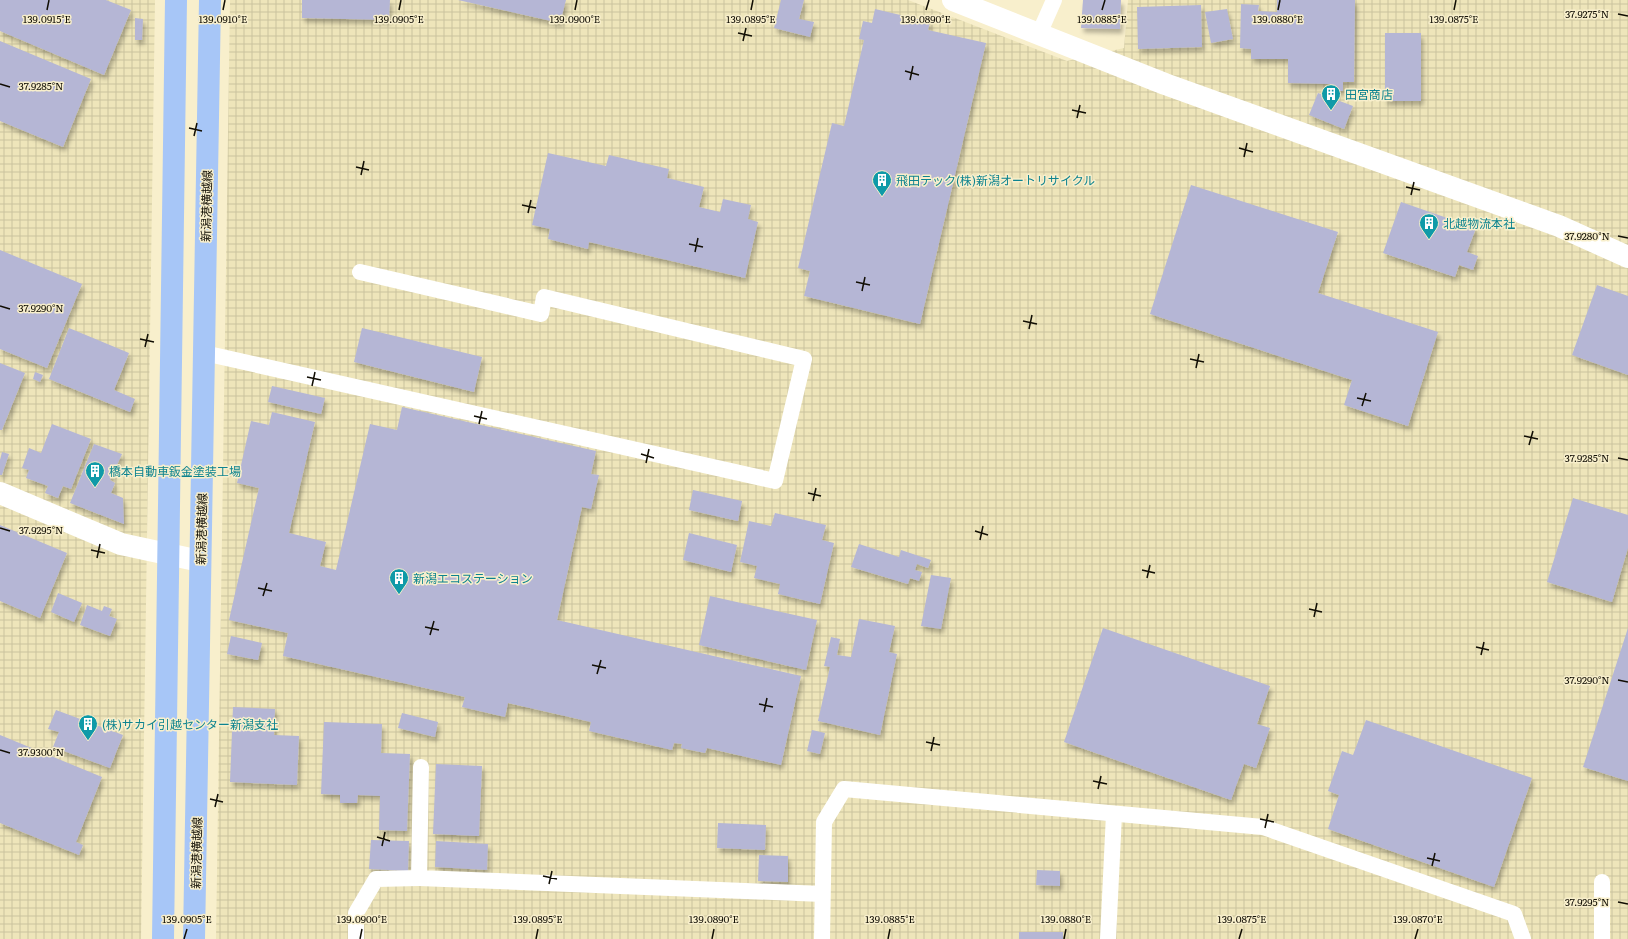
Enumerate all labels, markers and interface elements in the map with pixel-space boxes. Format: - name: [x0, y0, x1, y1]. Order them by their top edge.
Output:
- text: 37.9275°N: [1565, 6, 1609, 21]
- text: 139.0915°E: [23, 11, 71, 26]
- text: 139.0910°E: [199, 11, 247, 26]
- text: 139.0905°E: [374, 11, 424, 26]
- text: 139.0900°E: [550, 11, 600, 26]
- text: 139.0895°E: [726, 11, 776, 26]
- text: 139.0890°E: [901, 11, 951, 26]
- text: 139.0885°E: [1077, 11, 1127, 26]
- text: 139.0880°E: [1253, 11, 1303, 26]
- text: 139.0875°E: [1430, 11, 1478, 26]
- text: 37.9285°N: [19, 78, 63, 93]
- building icon: 田宮商店: [1320, 83, 1342, 111]
- place label: 田宮商店: [1345, 85, 1393, 103]
- building icon: 飛田テック(株)新潟オートリサイクル: [871, 169, 893, 197]
- street label: 新潟港横越線: [196, 170, 216, 242]
- place label: 飛田テック(株)新潟オートリサイクル: [896, 171, 1095, 189]
- building icon: 北越物流本社: [1418, 212, 1440, 240]
- place label: 北越物流本社: [1443, 214, 1515, 232]
- text: 37.9280°N: [1564, 228, 1610, 243]
- text: 37.9290°N: [18, 300, 64, 315]
- text: 37.9285°N: [1565, 450, 1609, 465]
- building icon: 橋本自動車鈑金塗装工場: [84, 460, 106, 488]
- place label: 橋本自動車鈑金塗装工場: [109, 462, 241, 480]
- street label: 新潟港横越線: [191, 493, 211, 565]
- text: 37.9295°N: [19, 522, 63, 537]
- building icon: 新潟エコステーション: [388, 567, 410, 595]
- place label: 新潟エコステーション: [413, 569, 533, 587]
- text: 37.9290°N: [1564, 672, 1610, 687]
- building icon: (株)サカイ引越センター新潟支社: [77, 713, 99, 741]
- place label: (株)サカイ引越センター新潟支社: [102, 715, 278, 733]
- text: 37.9300°N: [18, 744, 64, 759]
- street label: 新潟港横越線: [186, 817, 206, 889]
- text: 37.9295°N: [1565, 894, 1609, 909]
- text: 139.0905°E: [162, 911, 212, 926]
- text: 139.0900°E: [337, 911, 387, 926]
- text: 139.0895°E: [513, 911, 563, 926]
- text: 139.0890°E: [689, 911, 739, 926]
- text: 139.0885°E: [865, 911, 915, 926]
- text: 139.0880°E: [1041, 911, 1091, 926]
- text: 139.0875°E: [1218, 911, 1266, 926]
- text: 139.0870°E: [1393, 911, 1443, 926]

